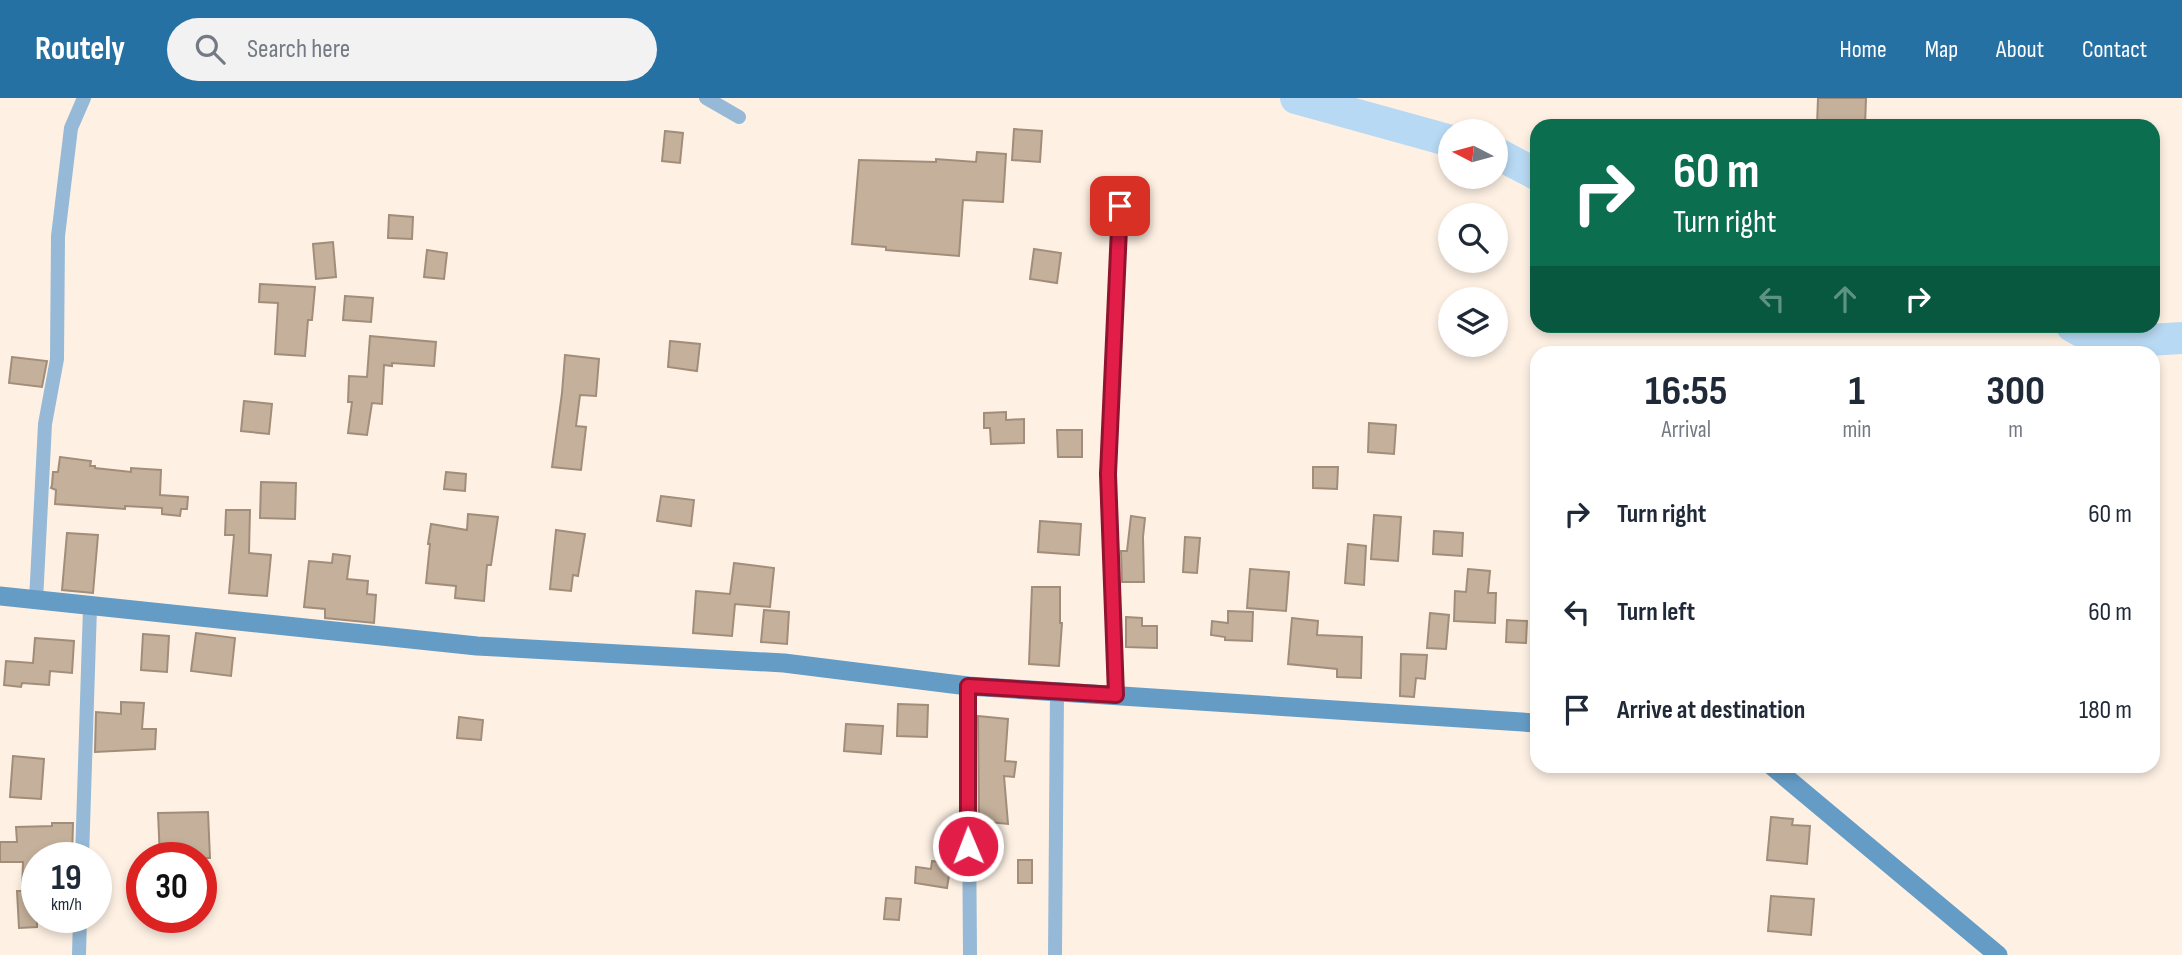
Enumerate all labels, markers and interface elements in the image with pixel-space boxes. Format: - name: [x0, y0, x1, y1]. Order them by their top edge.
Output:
- search box: [167, 18, 657, 81]
- text: Routely: [35, 29, 125, 69]
- icon: search: [191, 30, 229, 68]
- text: Search here: [247, 34, 350, 65]
- text: Home: [1839, 35, 1887, 64]
- text: Map: [1925, 35, 1958, 64]
- text: About: [1996, 35, 2044, 64]
- text: Contact: [2082, 35, 2147, 64]
- north arrow: [1438, 119, 1508, 189]
- map controls: [1438, 119, 1508, 357]
- text: 60 m: [1673, 143, 1760, 202]
- icon: right: [1558, 147, 1649, 238]
- pin: [1090, 176, 1150, 236]
- icon: arrive: [1101, 187, 1139, 225]
- button: search: [1438, 203, 1508, 273]
- text: Turn right: [1673, 203, 1777, 242]
- icon: left: [1753, 280, 1791, 318]
- icon: ahead: [1826, 280, 1864, 318]
- icon: right: [1899, 280, 1937, 318]
- button: layers: [1438, 287, 1508, 357]
- text: 16:55: [1645, 366, 1727, 417]
- text: 1: [1849, 366, 1865, 417]
- text: 300: [1986, 366, 2045, 417]
- text: Arrival: [1661, 416, 1711, 444]
- text: min: [1842, 416, 1871, 444]
- text: m: [2008, 416, 2023, 444]
- icon: right: [1558, 495, 1596, 533]
- text: Turn right: [1617, 499, 1706, 530]
- text: 60 m: [2088, 499, 2132, 530]
- icon: left: [1558, 593, 1596, 631]
- text: Turn left: [1617, 597, 1695, 628]
- text: 60 m: [2088, 597, 2132, 628]
- icon: arrive: [1558, 691, 1596, 729]
- text: Arrive at destination: [1617, 695, 1805, 726]
- text: 180 m: [2079, 695, 2132, 726]
- position arrow: [931, 809, 1005, 883]
- speed limit sign: 30: [126, 842, 217, 933]
- text: 19: [51, 857, 82, 900]
- text: km/h: [51, 894, 82, 915]

